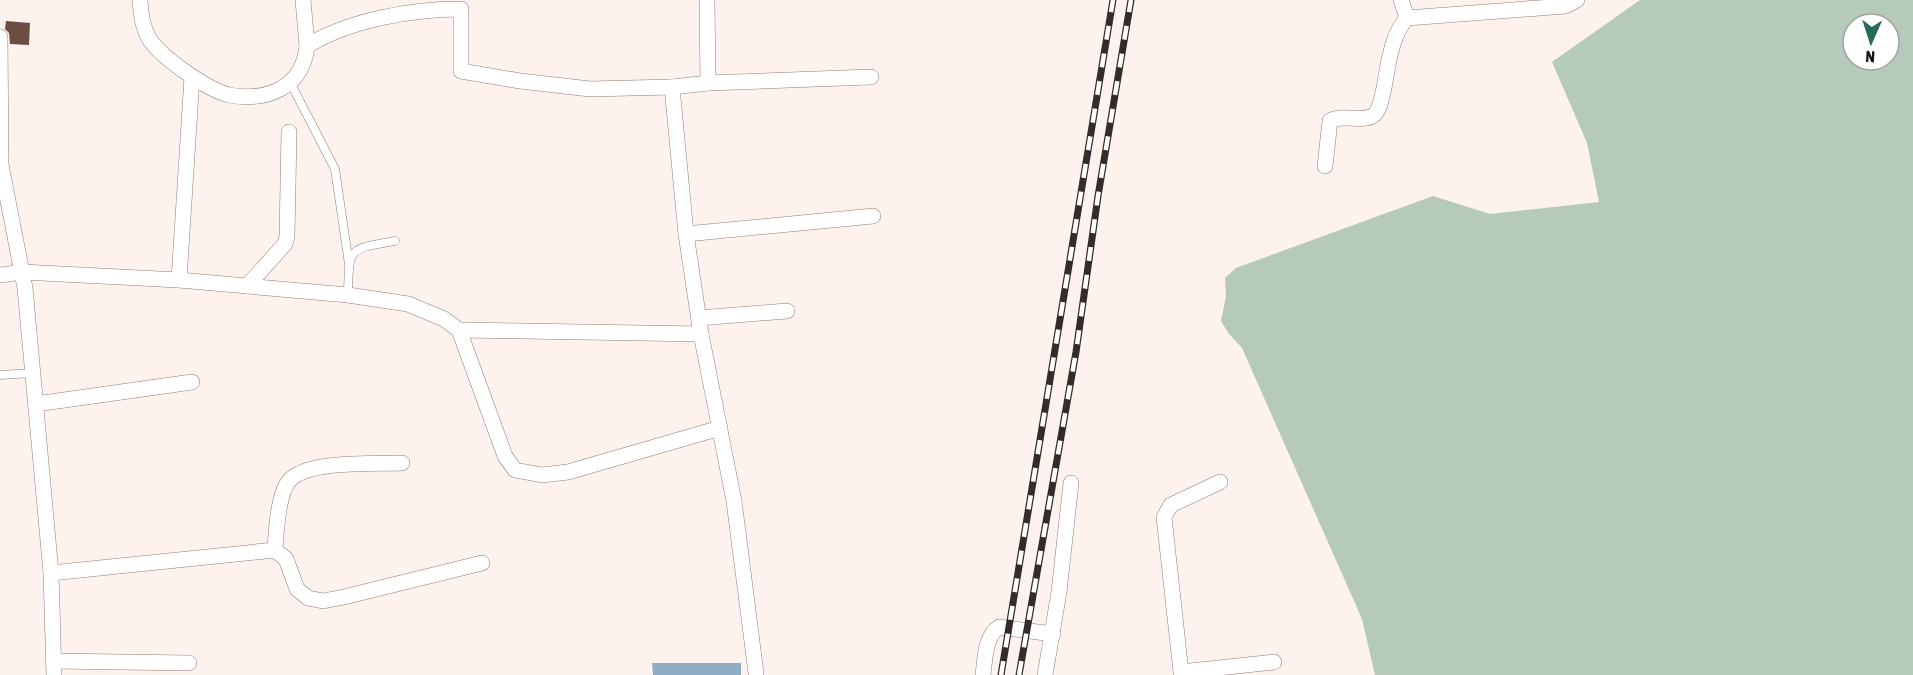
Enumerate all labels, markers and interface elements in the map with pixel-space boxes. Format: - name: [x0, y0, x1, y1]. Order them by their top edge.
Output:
- north arrow: [1841, 12, 1901, 72]
- text: N: [1865, 48, 1875, 66]

